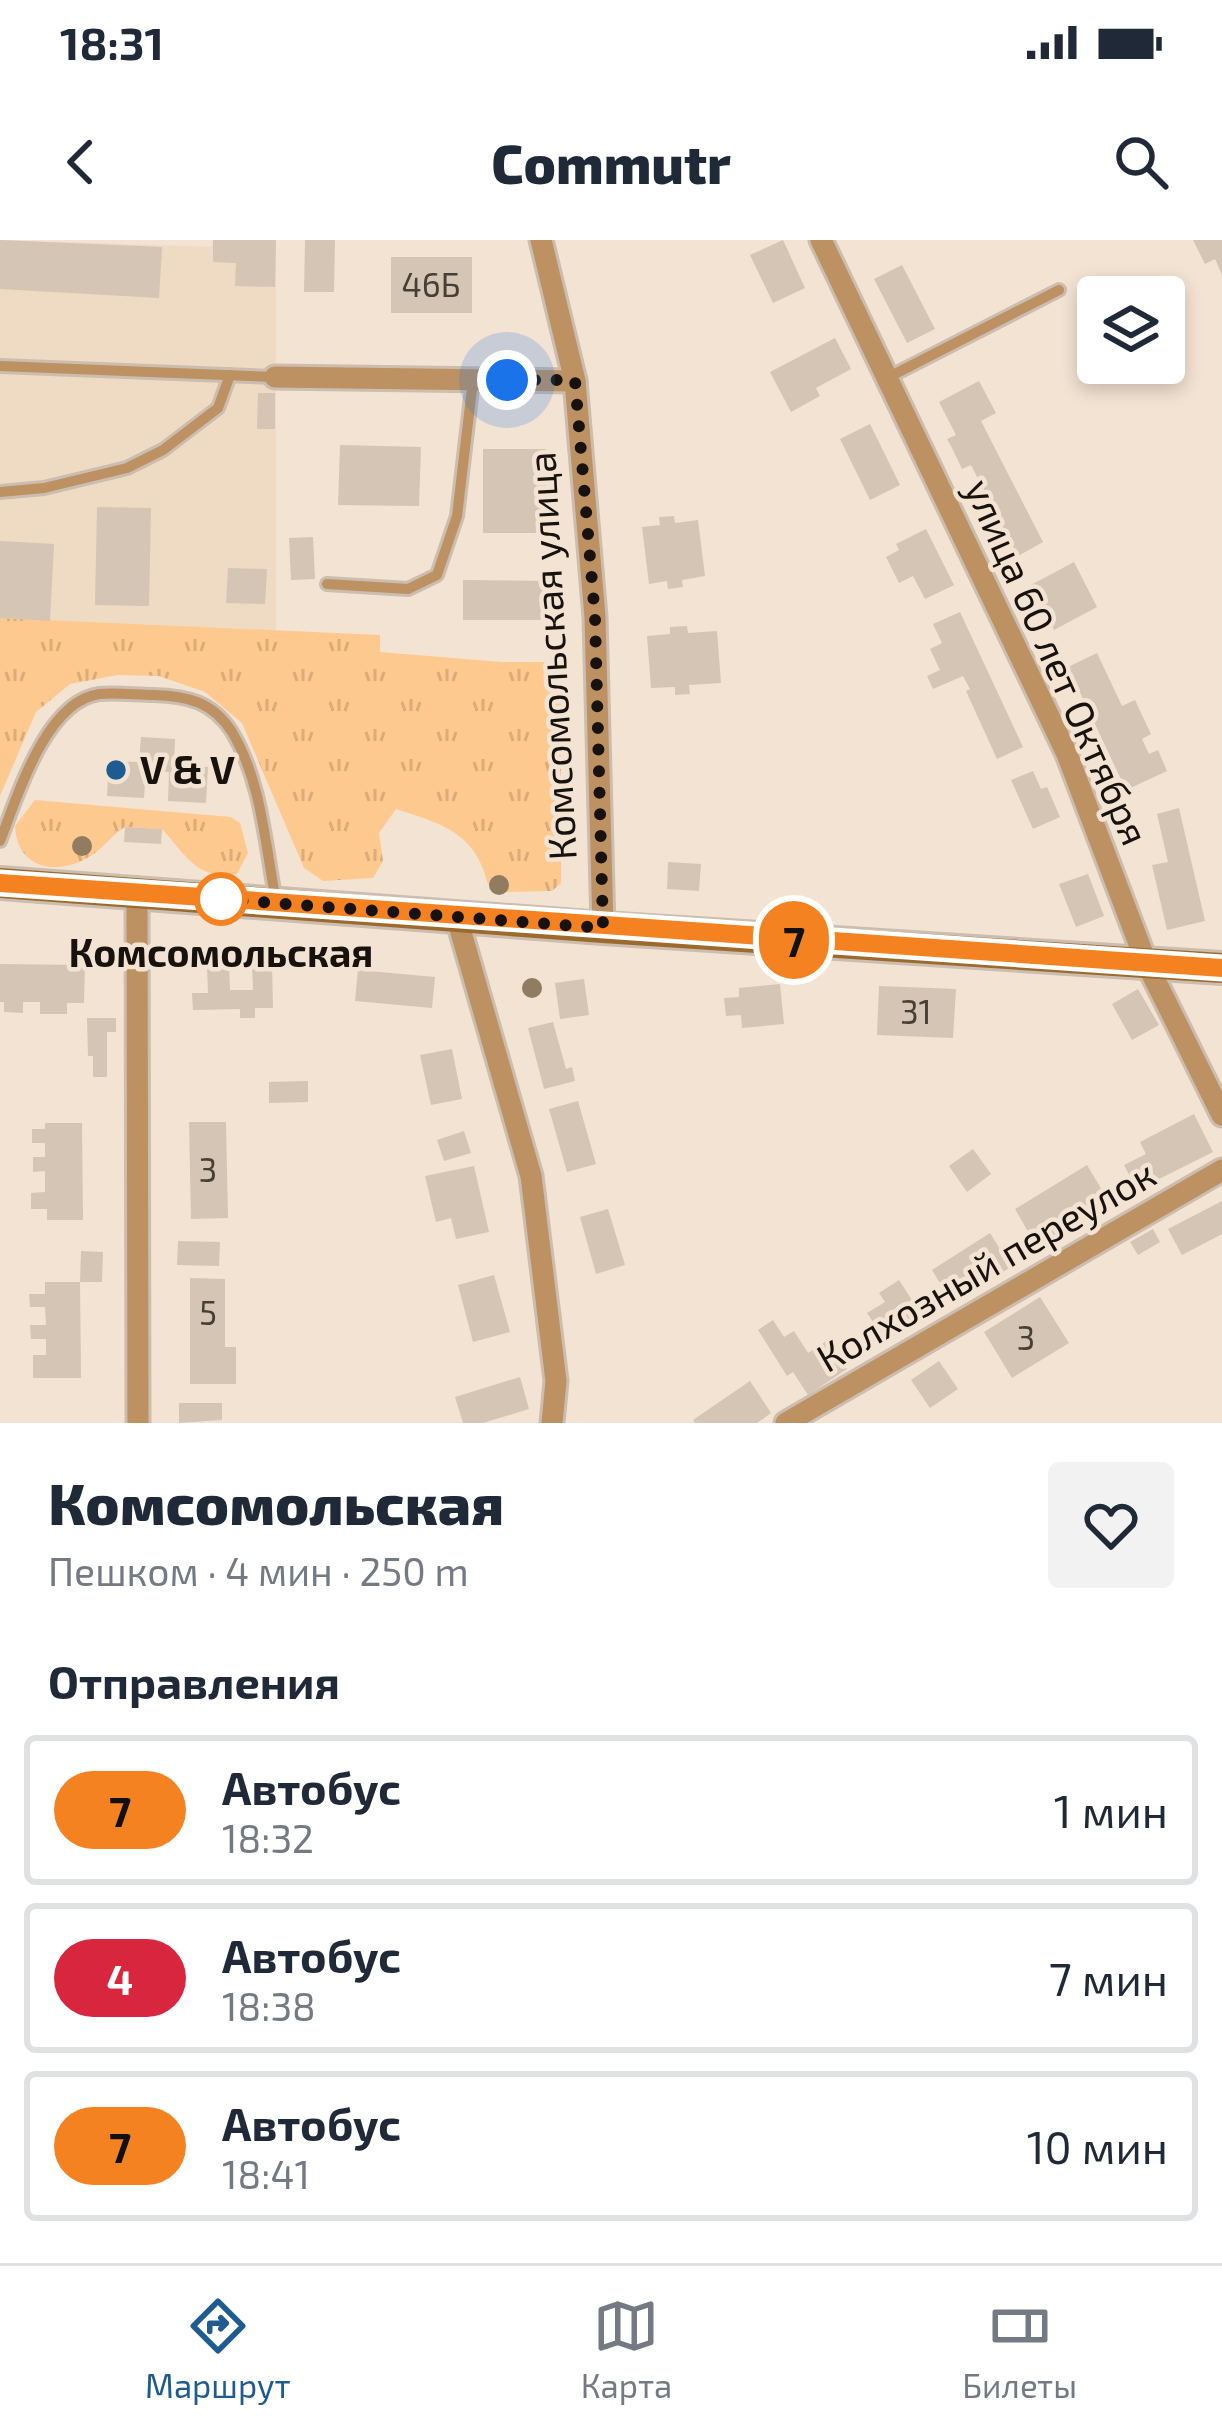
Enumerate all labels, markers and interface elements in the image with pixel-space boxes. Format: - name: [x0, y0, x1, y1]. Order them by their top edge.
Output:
- text: 18:31: [60, 15, 164, 69]
- icon: back: [48, 129, 114, 195]
- icon: search: [1108, 129, 1174, 195]
- text: Commutr: [491, 130, 731, 195]
- house number: 46Б: [402, 264, 460, 304]
- map controls: [1077, 276, 1185, 384]
- button: layers: [1077, 276, 1185, 384]
- your location: [477, 350, 537, 410]
- street label: Комсомольская улица: [516, 451, 586, 862]
- street label: улица 60 лет Октября: [956, 471, 1160, 852]
- place label: V & V: [140, 745, 235, 792]
- marker: V & V: [103, 757, 129, 783]
- marker: Комсомольская: [196, 874, 246, 924]
- line badge: 7: [755, 901, 833, 979]
- text: 7: [783, 915, 805, 965]
- place label: Комсомольская: [69, 928, 373, 975]
- house number: 31: [900, 991, 932, 1031]
- house number: 3: [199, 1149, 217, 1189]
- street label: Колхозный переулок: [808, 1149, 1163, 1382]
- house number: 5: [199, 1292, 217, 1332]
- house number: 3: [1017, 1317, 1035, 1357]
- button: heart: [1048, 1462, 1174, 1588]
- text: Комсомольская: [48, 1468, 504, 1536]
- text: Пешком · 4 мин · 250 m: [48, 1547, 469, 1594]
- text: Отправления: [48, 1654, 340, 1708]
- text: Автобус: [222, 1760, 401, 1814]
- text: 1 мин: [1054, 1783, 1168, 1837]
- text: 7: [109, 1785, 131, 1835]
- text: 18:32: [222, 1814, 314, 1861]
- text: Автобус: [222, 1928, 401, 1982]
- text: 7 мин: [1049, 1951, 1168, 2005]
- text: 4: [107, 1953, 133, 2003]
- text: 18:38: [222, 1982, 316, 2029]
- text: Автобус: [222, 2096, 401, 2150]
- text: 10 мин: [1027, 2119, 1168, 2173]
- text: 7: [109, 2121, 131, 2171]
- text: 18:41: [222, 2150, 310, 2197]
- tab: Маршрут: [145, 2293, 291, 2405]
- tab: Карта: [581, 2293, 672, 2405]
- tab: Билеты: [962, 2293, 1077, 2405]

